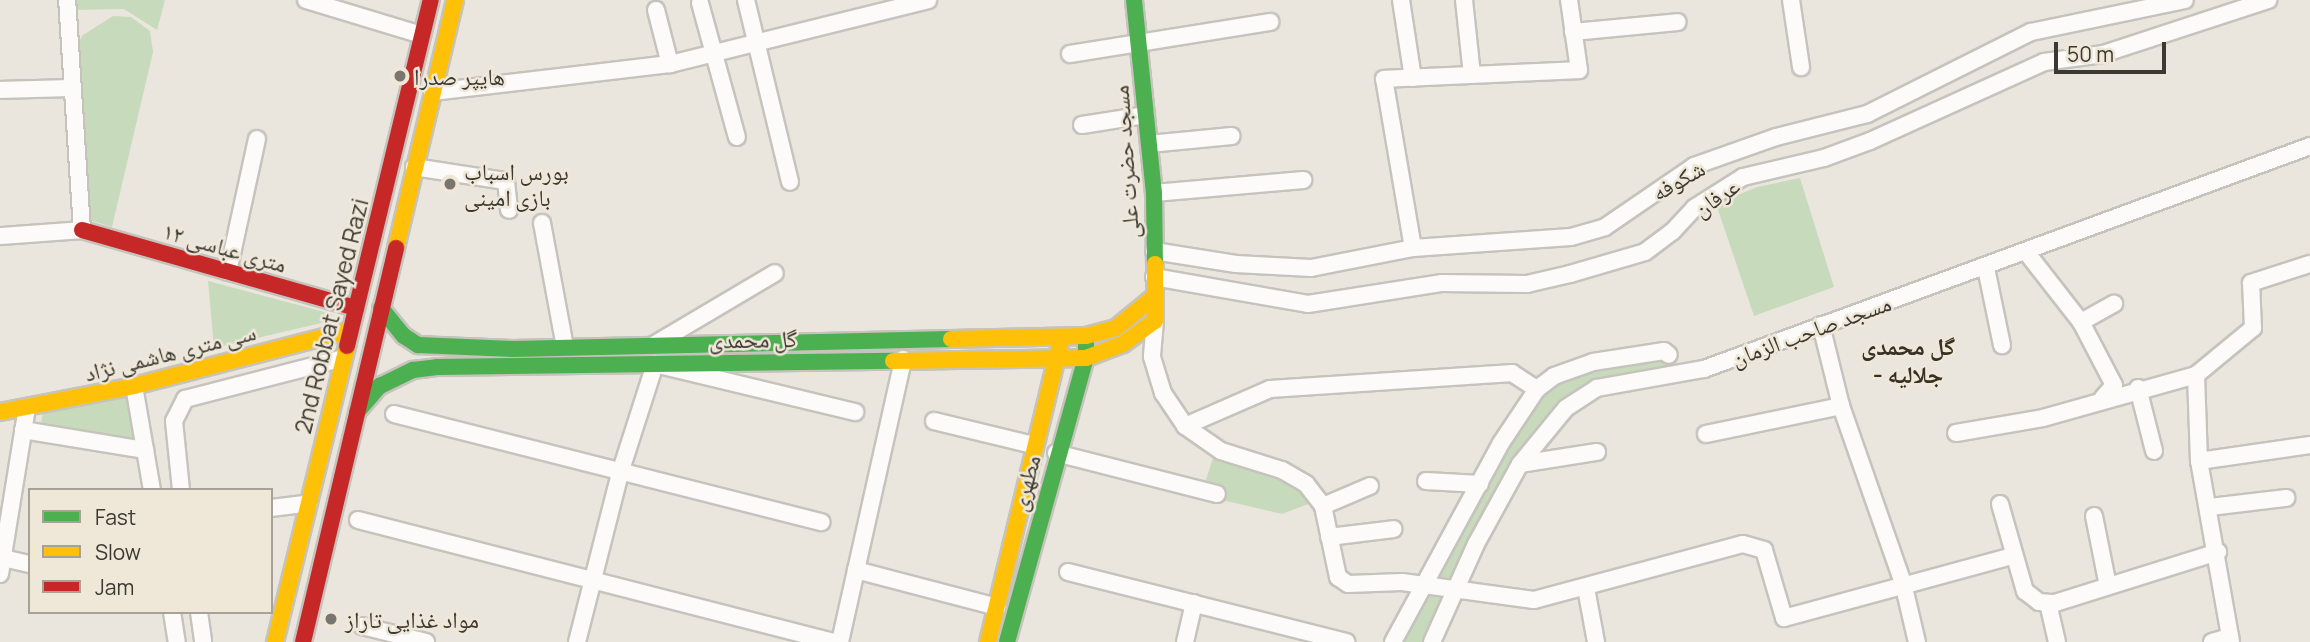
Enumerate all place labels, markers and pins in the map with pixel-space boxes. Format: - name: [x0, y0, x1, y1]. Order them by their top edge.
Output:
- place label: هایپر صدرا: [414, 62, 505, 90]
- marker: هایپر صدرا: [392, 68, 408, 84]
- place label: بورس اسباب بازی امینی: [464, 157, 569, 211]
- marker: بورس اسباب بازی امینی: [442, 176, 458, 192]
- place label: مواد غذایی تاراز: [345, 605, 479, 633]
- marker: مواد غذایی تاراز: [323, 611, 339, 627]

